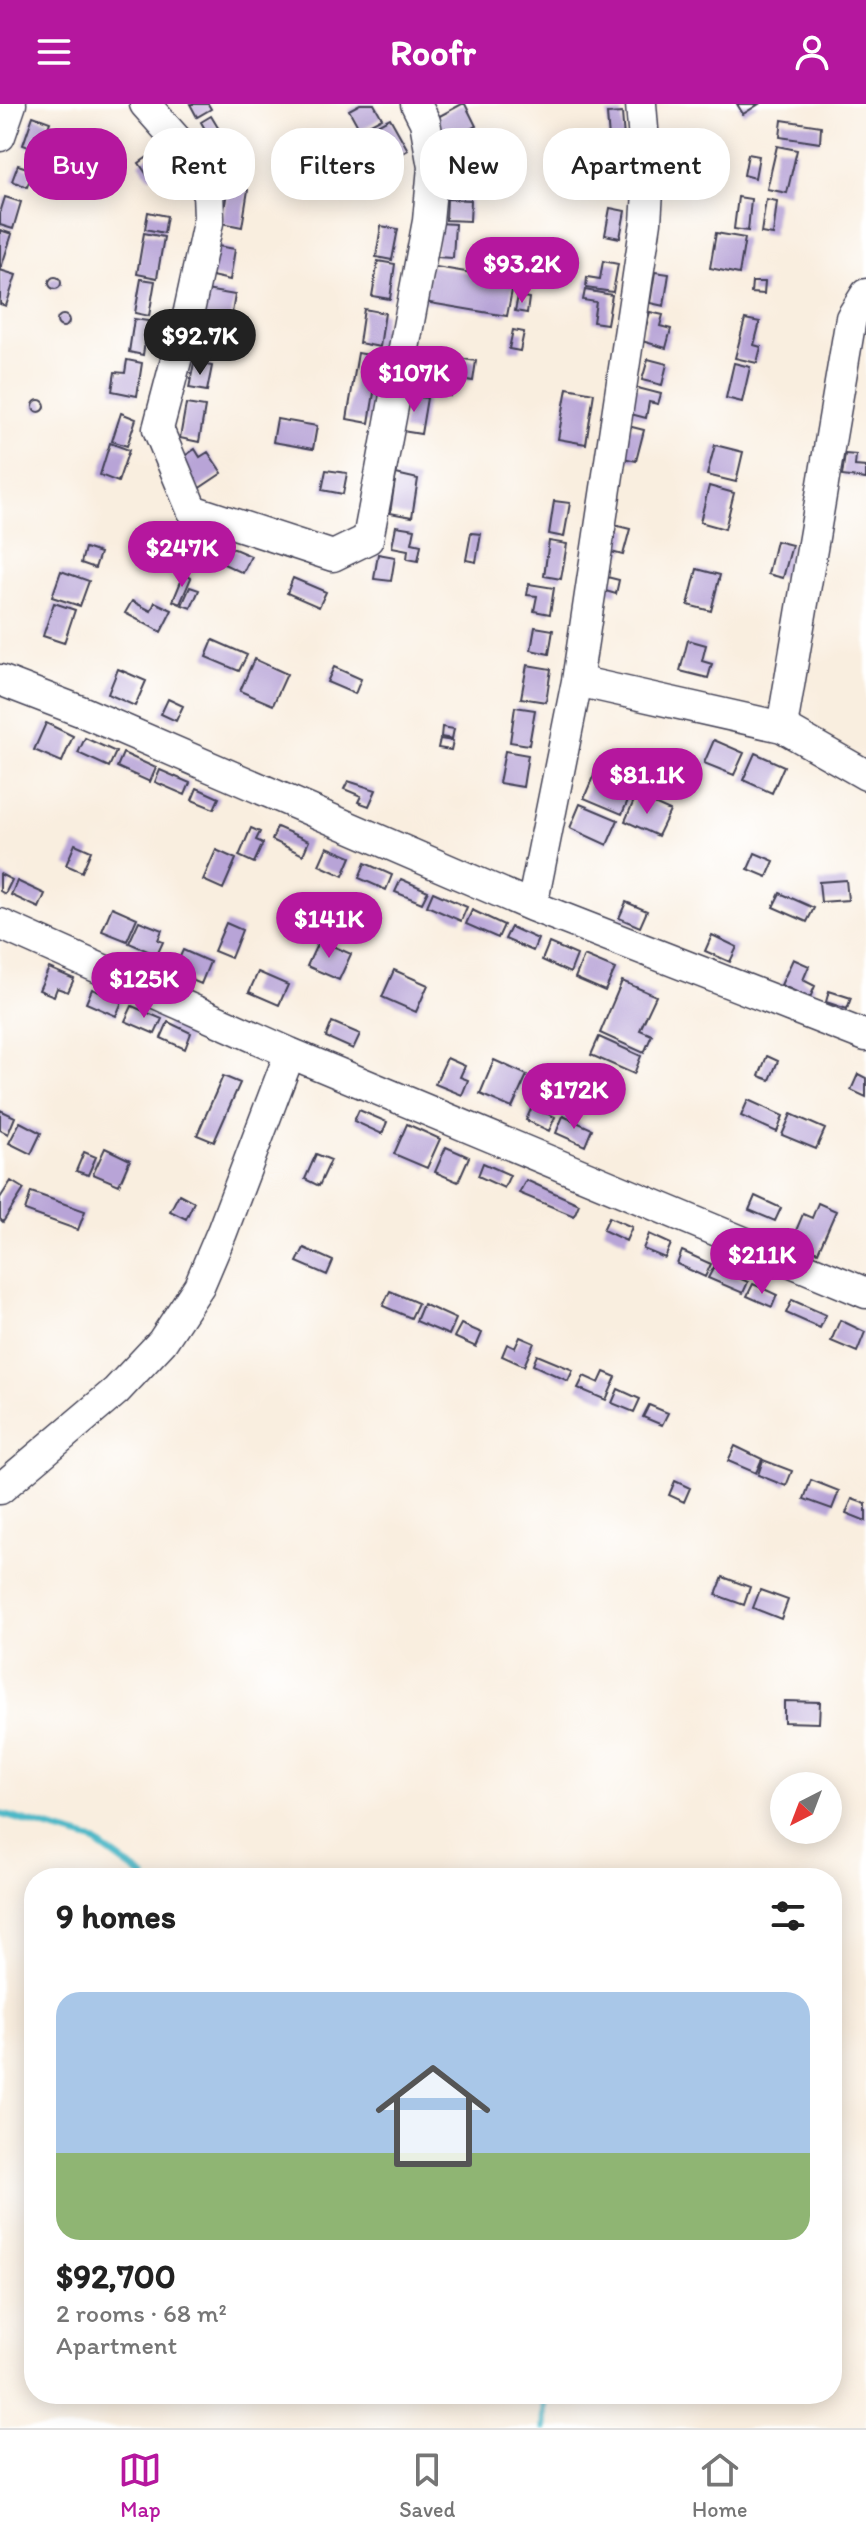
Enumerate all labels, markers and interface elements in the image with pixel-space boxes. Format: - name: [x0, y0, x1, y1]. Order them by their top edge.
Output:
- icon: menu: [32, 30, 76, 74]
- icon: person: [790, 30, 834, 74]
- text: Roofr: [390, 31, 476, 74]
- chip: Buy: [24, 128, 127, 200]
- chip: Rent: [143, 128, 255, 200]
- chip: Filters: [271, 128, 404, 200]
- chip: New: [420, 128, 527, 200]
- chip: Apartment: [543, 128, 730, 200]
- pin: $93.2K: [457, 237, 587, 305]
- text: $93.2K: [483, 247, 561, 279]
- pin: $92.7K: [135, 309, 265, 377]
- text: $92.7K: [162, 319, 238, 351]
- pin: $107K: [358, 346, 470, 414]
- text: $107K: [379, 356, 449, 388]
- pin: $247K: [126, 521, 238, 589]
- text: $247K: [146, 531, 218, 563]
- pin: $81.1K: [582, 748, 712, 816]
- text: $81.1K: [610, 758, 684, 790]
- pin: $141K: [273, 892, 385, 960]
- text: $141K: [294, 902, 364, 934]
- pin: $125K: [88, 952, 200, 1020]
- text: $125K: [109, 962, 179, 994]
- pin: $172K: [518, 1063, 630, 1131]
- text: $172K: [540, 1073, 608, 1105]
- pin: $211K: [706, 1228, 818, 1296]
- text: $211K: [728, 1238, 796, 1270]
- north arrow: [770, 1772, 842, 1844]
- map controls: [770, 1772, 842, 1844]
- icon: filters: [766, 1894, 810, 1938]
- text: 9 homes: [56, 1896, 176, 1937]
- icon: home: [361, 2044, 505, 2188]
- text: $92,700: [56, 2256, 176, 2297]
- text: 2 rooms · 68 m²: [56, 2297, 227, 2329]
- text: Apartment: [56, 2329, 177, 2361]
- tab: Map: [118, 2448, 162, 2523]
- tab: Saved: [399, 2448, 455, 2523]
- tab: Home: [692, 2448, 748, 2523]

